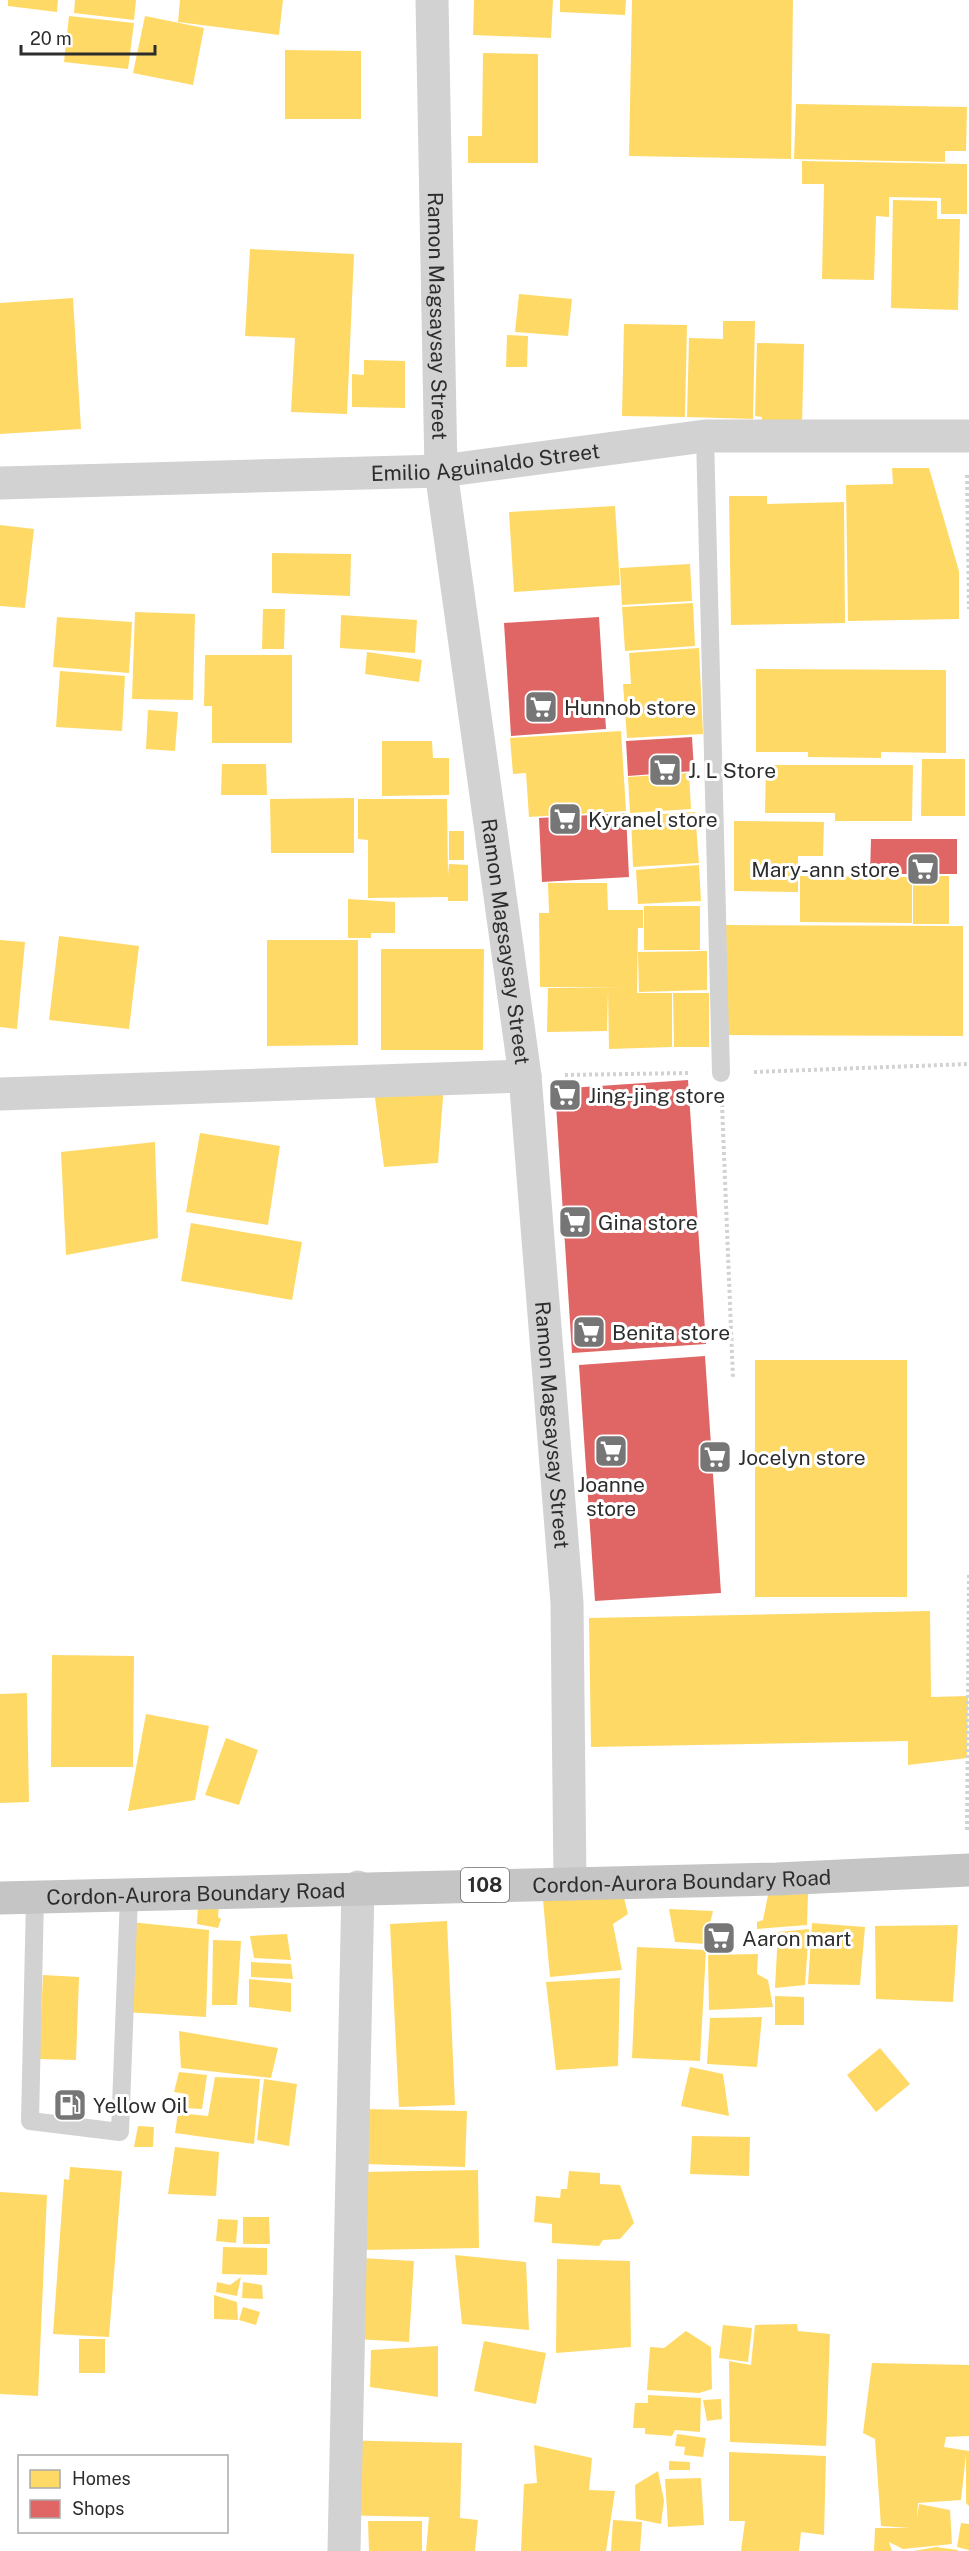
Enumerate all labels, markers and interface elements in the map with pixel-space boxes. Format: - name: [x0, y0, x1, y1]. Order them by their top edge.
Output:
- scale bar: [21, 18, 154, 56]
- text: 20 m: [30, 28, 72, 49]
- street label: Ramon Magsaysay Street: [423, 192, 453, 440]
- street label: Emilio Aguinaldo Street: [371, 438, 601, 485]
- supermarket icon: Hunnob store: [523, 689, 559, 725]
- place label: Hunnob store: [564, 695, 696, 720]
- supermarket icon: J. L Store: [647, 752, 683, 788]
- place label: J. L Store: [688, 758, 776, 783]
- supermarket icon: Kyranel store: [547, 801, 583, 837]
- place label: Kyranel store: [588, 807, 718, 832]
- street label: Ramon Magsaysay Street: [477, 817, 536, 1066]
- supermarket icon: Mary-ann store: [905, 851, 941, 887]
- place label: Mary-ann store: [751, 857, 900, 882]
- supermarket icon: Jing-jing store: [547, 1077, 583, 1113]
- place label: Jing-jing store: [588, 1083, 725, 1108]
- supermarket icon: Gina store: [557, 1204, 593, 1240]
- place label: Gina store: [598, 1210, 698, 1235]
- street label: Ramon Magsaysay Street: [530, 1300, 575, 1550]
- supermarket icon: Benita store: [571, 1314, 607, 1350]
- place label: Benita store: [612, 1320, 730, 1345]
- supermarket icon: Joanne store: [593, 1433, 629, 1469]
- supermarket icon: Jocelyn store: [697, 1439, 733, 1475]
- place label: Jocelyn store: [738, 1445, 866, 1470]
- place label: Joanne store: [577, 1472, 645, 1521]
- street label: Cordon-Aurora Boundary Road: [532, 1864, 832, 1897]
- road number: 108: [461, 1868, 509, 1902]
- street label: Cordon-Aurora Boundary Road: [46, 1877, 346, 1909]
- supermarket icon: Aaron mart: [701, 1920, 737, 1956]
- place label: Aaron mart: [742, 1926, 851, 1951]
- fuel station icon: Yellow Oil: [52, 2087, 88, 2123]
- place label: Yellow Oil: [93, 2093, 188, 2118]
- legend: [18, 2455, 228, 2533]
- text: Homes: [72, 2468, 131, 2489]
- text: Shops: [72, 2498, 124, 2519]

